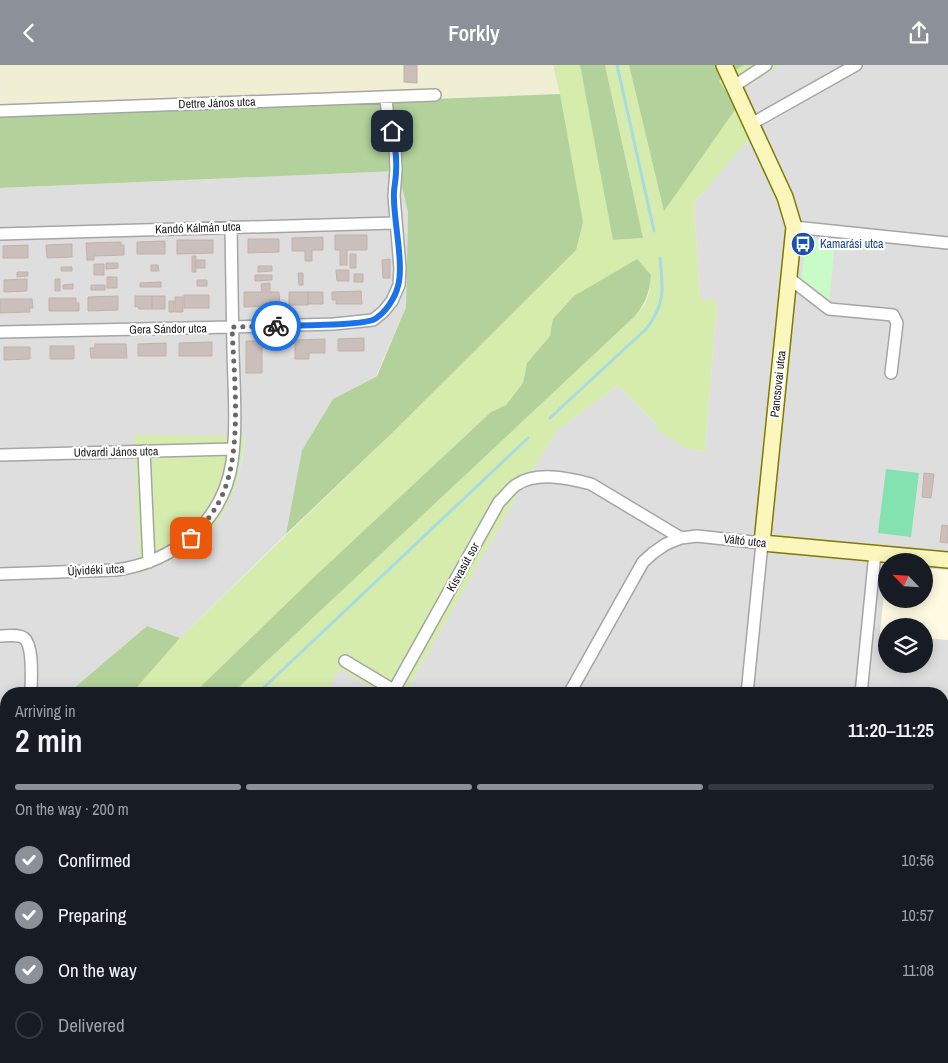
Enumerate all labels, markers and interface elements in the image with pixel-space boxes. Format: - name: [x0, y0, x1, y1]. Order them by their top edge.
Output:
- text: Forkly: [448, 18, 500, 48]
- icon: back: [15, 19, 43, 47]
- icon: share: [905, 19, 933, 47]
- street label: Dettre János utca: [178, 94, 256, 112]
- pin: [371, 110, 413, 152]
- icon: home: [378, 117, 406, 145]
- street label: Kandó Kálmán utca: [155, 218, 242, 237]
- bus stop icon: Kamarási utca: [790, 231, 816, 257]
- place label: Kamarási utca: [820, 236, 884, 252]
- courier: [251, 301, 301, 351]
- icon: bike: [262, 312, 290, 340]
- street label: Gera Sándor utca: [129, 320, 207, 338]
- street label: Pancsovai utca: [767, 349, 790, 418]
- street label: Udvardi János utca: [73, 443, 159, 461]
- pin: [170, 517, 212, 559]
- icon: bag: [177, 524, 205, 552]
- street label: Váltó utca: [723, 531, 768, 551]
- street label: Kisvasút sor: [443, 539, 483, 595]
- north arrow: [878, 553, 932, 607]
- map controls: [878, 553, 933, 673]
- street label: Újvidéki utca: [67, 560, 125, 579]
- button: layers: [878, 618, 933, 673]
- text: Arriving in: [15, 700, 76, 722]
- text: 11:20–11:25: [848, 717, 934, 743]
- text: 2 min: [15, 719, 83, 762]
- text: On the way · 200 m: [15, 798, 129, 820]
- icon: check: [15, 846, 43, 874]
- text: Confirmed: [58, 847, 131, 873]
- text: 10:56: [901, 849, 934, 871]
- icon: check: [15, 901, 43, 929]
- text: Preparing: [58, 902, 126, 928]
- text: 10:57: [901, 904, 934, 926]
- icon: check: [15, 956, 43, 984]
- text: On the way: [58, 957, 137, 983]
- text: 11:08: [902, 959, 934, 981]
- text: Delivered: [58, 1012, 125, 1038]

